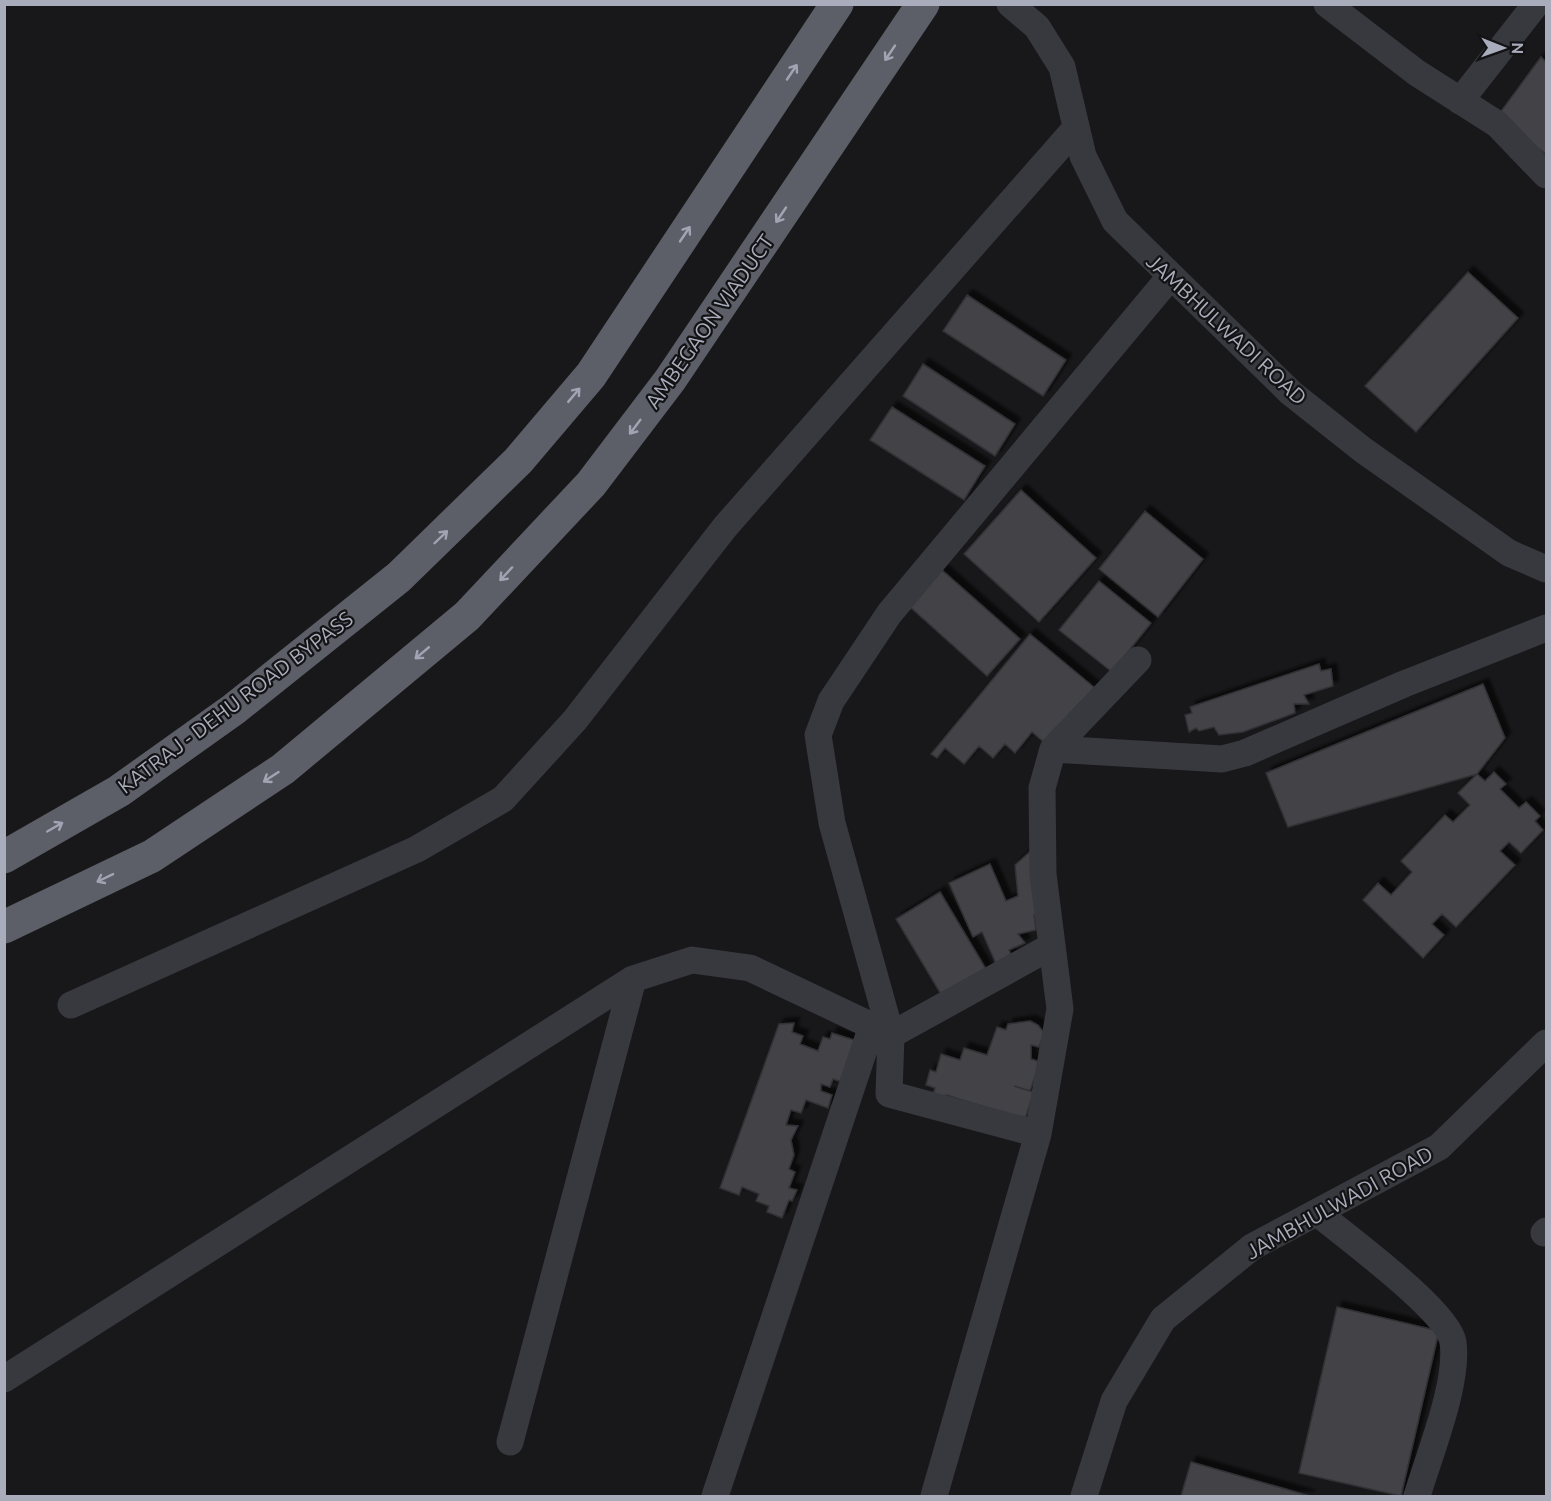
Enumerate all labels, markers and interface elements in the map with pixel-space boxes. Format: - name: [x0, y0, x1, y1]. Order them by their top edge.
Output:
- north arrow: [1473, 18, 1533, 78]
- text: N: [1509, 42, 1527, 54]
- one-way arrow: [884, 44, 896, 61]
- one-way arrow: [787, 64, 799, 81]
- one-way arrow: [775, 206, 787, 223]
- one-way arrow: [679, 226, 691, 243]
- street label: AMBEGAON VIADUCT: [640, 229, 778, 413]
- street label: JAMBHULWADI ROAD: [1142, 249, 1312, 409]
- one-way arrow: [567, 388, 581, 403]
- one-way arrow: [628, 419, 641, 435]
- one-way arrow: [433, 529, 448, 544]
- one-way arrow: [499, 566, 514, 581]
- street label: KATRAJ - DEHU ROAD BYPASS: [113, 606, 357, 798]
- one-way arrow: [415, 646, 430, 660]
- one-way arrow: [264, 771, 280, 783]
- one-way arrow: [46, 821, 63, 833]
- one-way arrow: [97, 873, 115, 885]
- street label: JAMBHULWADI ROAD: [1241, 1141, 1437, 1263]

